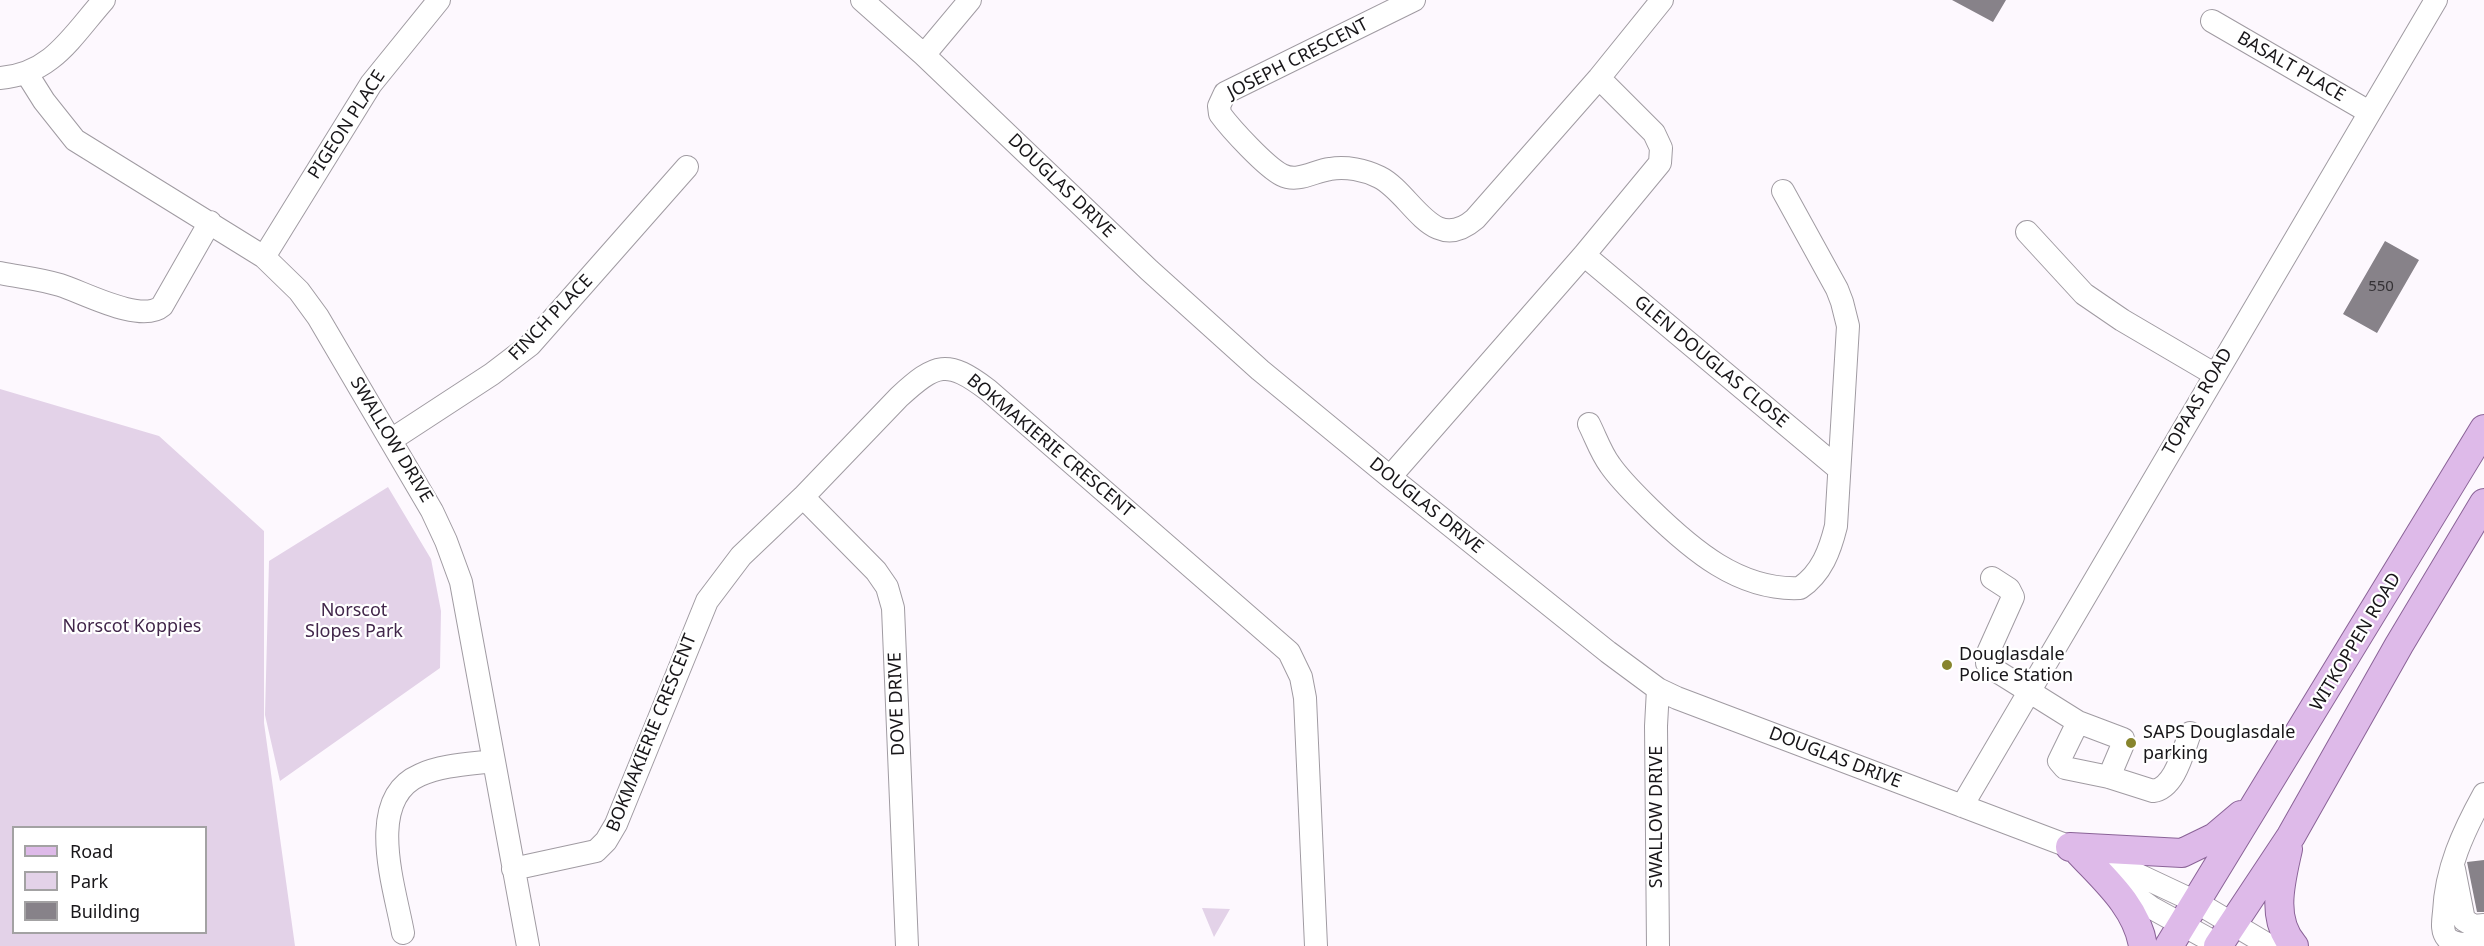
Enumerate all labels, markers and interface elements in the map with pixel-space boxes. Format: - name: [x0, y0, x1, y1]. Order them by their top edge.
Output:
- street label: JOSEPH CRESCENT: [1224, 14, 1372, 104]
- street label: BASALT PLACE: [2233, 27, 2349, 107]
- street label: PIGEON PLACE: [304, 67, 390, 183]
- street label: DOUGLAS DRIVE: [1003, 130, 1119, 242]
- street label: FINCH PLACE: [505, 270, 597, 366]
- house number: 550: [2368, 278, 2394, 296]
- street label: GLEN DOUGLAS CLOSE: [1630, 291, 1792, 433]
- street label: TOPAAS ROAD: [2158, 344, 2238, 460]
- street label: BOKMAKIERIE CRESCENT: [962, 370, 1138, 522]
- street label: SWALLOW DRIVE: [345, 373, 437, 507]
- street label: DOUGLAS DRIVE: [1365, 453, 1487, 559]
- street label: WITKOPPEN ROAD: [2306, 569, 2406, 715]
- park label: Norscot Slopes Park: [305, 600, 403, 642]
- park label: Norscot Koppies: [63, 616, 201, 638]
- street label: BOKMAKIERIE CRESCENT: [602, 631, 702, 835]
- place label: Douglasdale Police Station: [1959, 644, 2073, 686]
- street label: DOVE DRIVE: [884, 652, 910, 756]
- marker: Douglasdale Police Station: [1940, 658, 1954, 672]
- place label: SAPS Douglasdale parking: [2143, 722, 2295, 764]
- street label: DOUGLAS DRIVE: [1766, 723, 1904, 793]
- marker: SAPS Douglasdale parking: [2124, 736, 2138, 750]
- street label: SWALLOW DRIVE: [1646, 746, 1668, 888]
- legend: [12, 826, 207, 934]
- text: Road: [70, 839, 113, 863]
- text: Park: [70, 869, 108, 893]
- text: Building: [70, 899, 140, 923]

